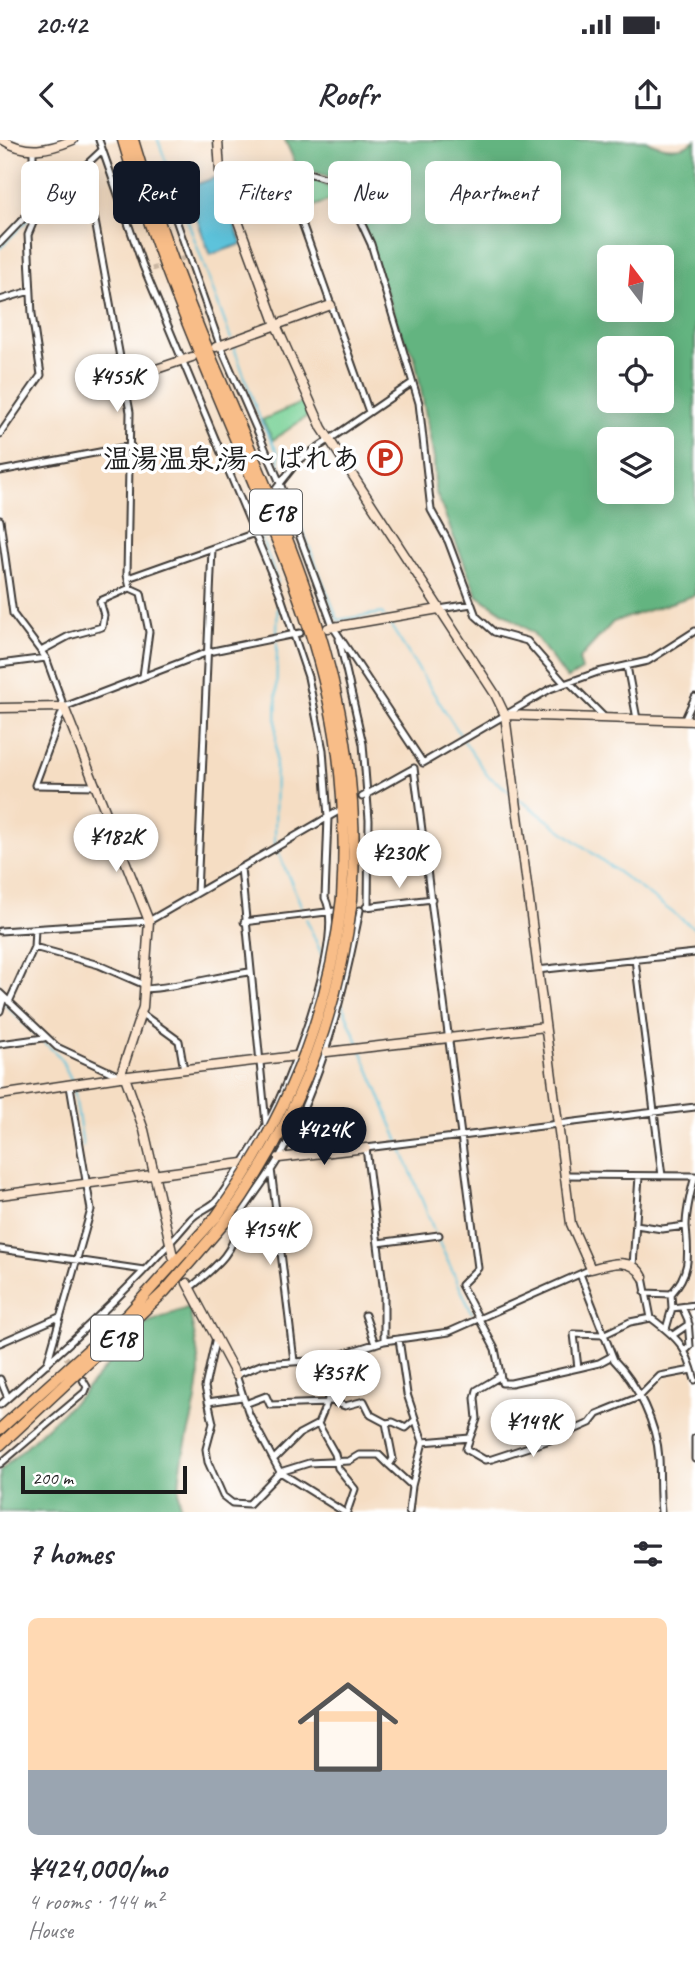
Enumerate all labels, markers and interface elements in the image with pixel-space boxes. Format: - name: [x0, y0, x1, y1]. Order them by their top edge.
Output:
- text: 20:42: [35, 8, 87, 41]
- text: Roofr: [317, 74, 378, 115]
- icon: back: [28, 76, 66, 114]
- icon: share: [629, 76, 667, 114]
- chip: Buy: [21, 161, 99, 224]
- chip: Rent: [113, 161, 200, 224]
- chip: Filters: [214, 161, 314, 224]
- chip: New: [328, 161, 411, 224]
- chip: Apartment: [425, 161, 561, 224]
- north arrow: [597, 245, 674, 322]
- map controls: [597, 245, 674, 504]
- button: locate: [597, 336, 674, 413]
- pin: ¥455K: [68, 355, 166, 414]
- text: ¥455K: [91, 362, 143, 391]
- button: layers: [597, 427, 674, 504]
- parking icon: 温湯温泉;湯〜ぱれあ: [366, 439, 404, 477]
- place label: 温湯温泉;湯〜ぱれあ: [102, 441, 360, 476]
- road number: E18: [250, 490, 302, 534]
- pin: ¥182K: [67, 814, 165, 874]
- text: ¥182K: [89, 822, 143, 851]
- pin: ¥230K: [350, 830, 448, 890]
- text: ¥230K: [372, 838, 426, 867]
- pin: ¥424K: [275, 1108, 373, 1167]
- text: ¥424K: [297, 1115, 351, 1144]
- pin: ¥154K: [221, 1208, 319, 1267]
- text: ¥154K: [244, 1215, 296, 1244]
- road number: E18: [91, 1316, 143, 1360]
- pin: ¥357K: [289, 1350, 387, 1410]
- text: ¥357K: [312, 1358, 364, 1387]
- pin: ¥149K: [484, 1400, 582, 1459]
- text: ¥149K: [507, 1407, 559, 1436]
- scale bar: [21, 1463, 187, 1495]
- text: 200 m: [32, 1466, 73, 1490]
- text: 7 homes: [28, 1535, 113, 1573]
- icon: filters: [629, 1535, 667, 1573]
- icon: home: [285, 1664, 411, 1790]
- text: ¥424,000/mo: [28, 1849, 167, 1887]
- text: 4 rooms · 144 m²: [28, 1887, 163, 1916]
- text: House: [28, 1916, 73, 1945]

